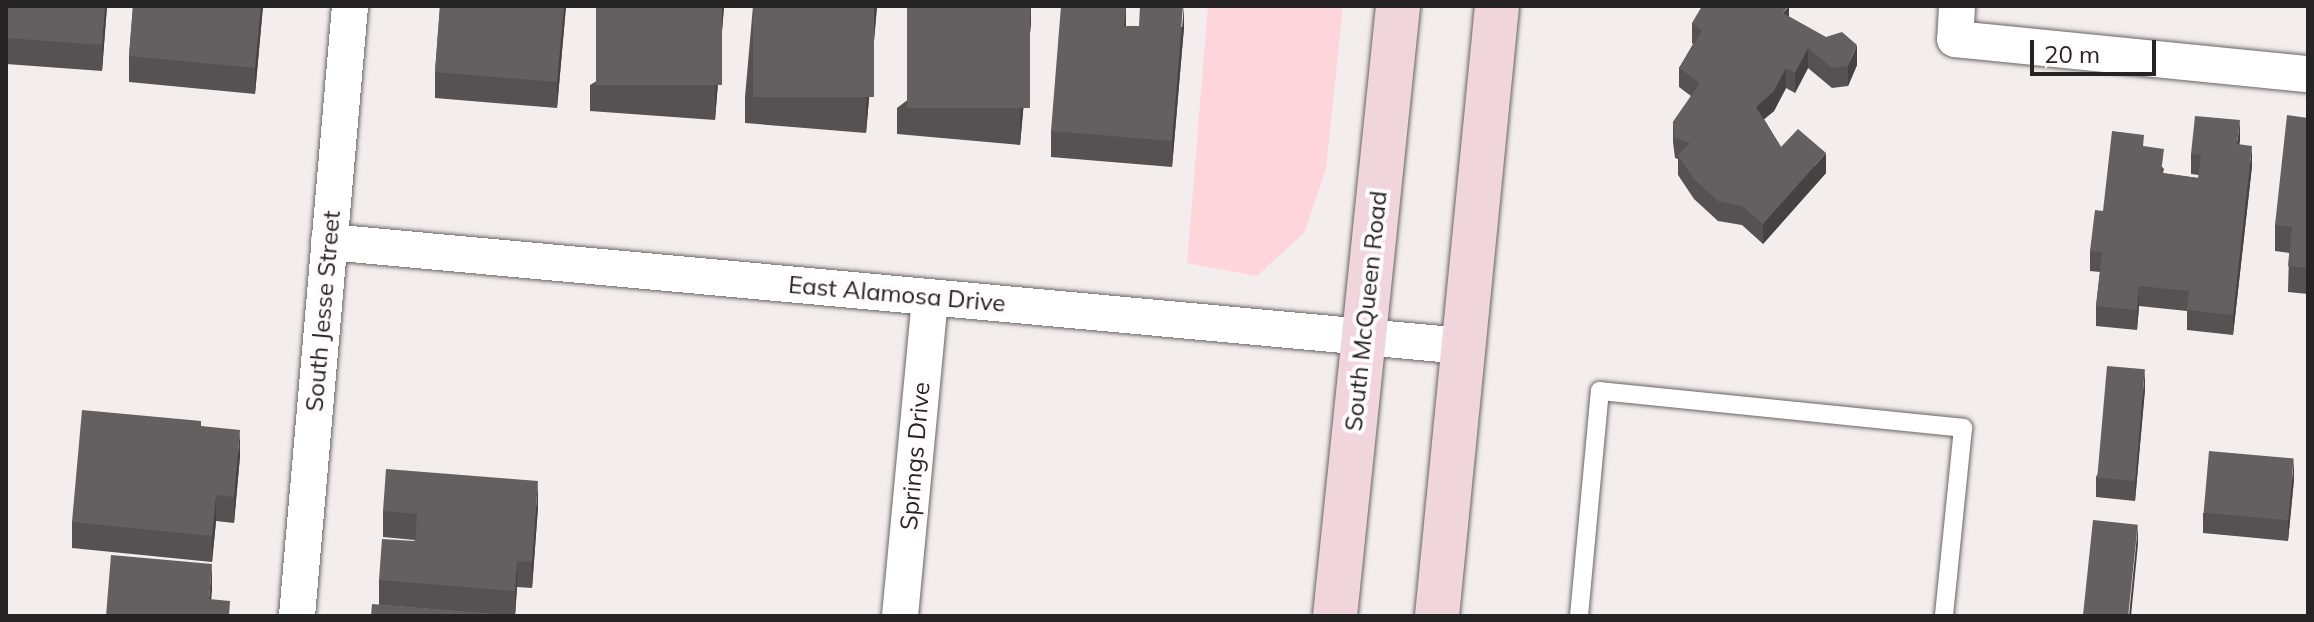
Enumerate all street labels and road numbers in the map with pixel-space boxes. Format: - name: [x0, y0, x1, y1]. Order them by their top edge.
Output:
- street label: South McQueen Road: [1339, 189, 1393, 433]
- street label: South Jesse Street: [300, 209, 346, 413]
- street label: East Alamosa Drive: [787, 270, 1007, 318]
- street label: Springs Drive: [894, 381, 936, 531]

